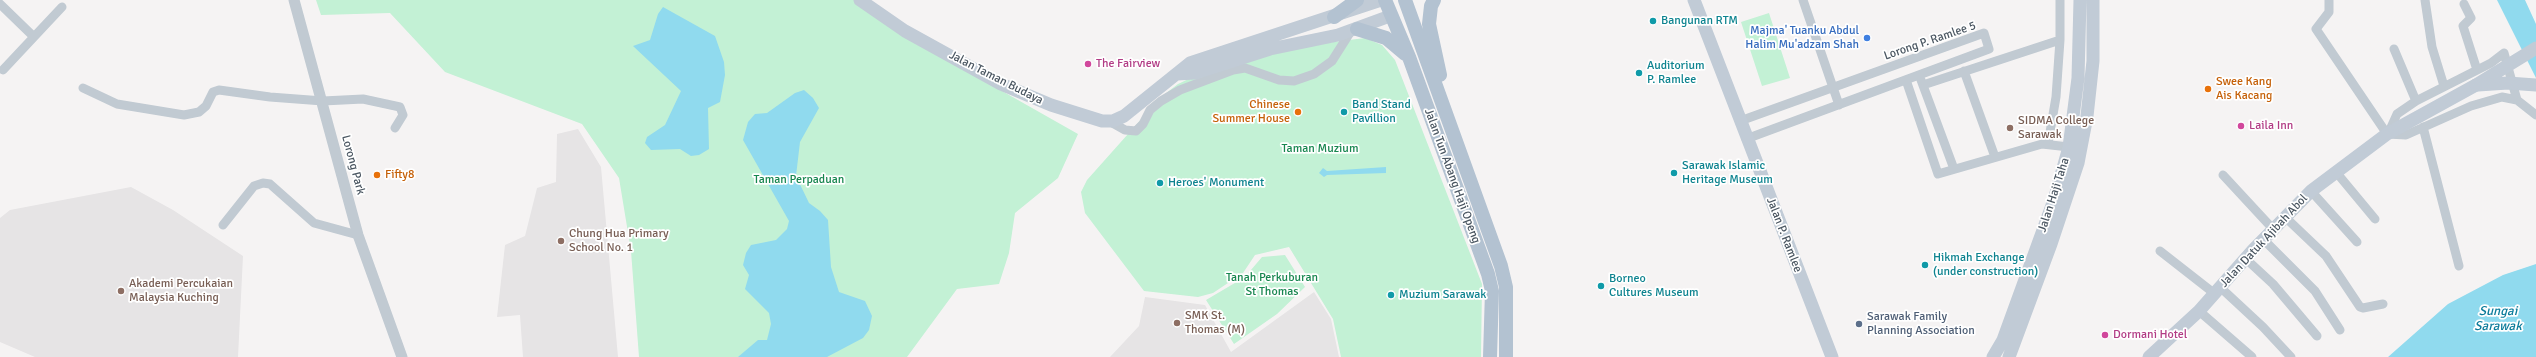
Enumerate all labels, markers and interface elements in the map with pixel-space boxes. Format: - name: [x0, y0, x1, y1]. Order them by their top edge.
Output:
- place label: Bangunan RTM: [1661, 14, 1738, 28]
- marker: Bangunan RTM: [1648, 16, 1658, 26]
- street label: Lorong P. Ramlee 5: [1882, 18, 1978, 64]
- place label: Majma' Tuanku Abdul Halim Mu'adzam Shah: [1745, 24, 1859, 52]
- marker: Majma' Tuanku Abdul Halim Mu'adzam Shah: [1862, 33, 1872, 43]
- street label: Jalan Taman Budaya: [947, 48, 1045, 108]
- place label: The Fairview: [1096, 57, 1160, 71]
- marker: The Fairview: [1083, 59, 1093, 69]
- place label: Auditorium P. Ramlee: [1647, 59, 1705, 87]
- marker: Auditorium P. Ramlee: [1634, 68, 1644, 78]
- place label: Swee Kang Ais Kacang: [2216, 75, 2272, 103]
- marker: Swee Kang Ais Kacang: [2203, 84, 2213, 94]
- place label: Chinese Summer House: [1212, 98, 1290, 126]
- place label: Band Stand Pavillion: [1352, 98, 1411, 126]
- marker: Chinese Summer House: [1293, 107, 1303, 117]
- marker: Band Stand Pavillion: [1339, 107, 1349, 117]
- street label: Jalan Tun Abang Haji Openg: [1421, 107, 1483, 245]
- place label: SIDMA College Sarawak: [2018, 114, 2094, 142]
- place label: Laila Inn: [2249, 119, 2293, 133]
- marker: Laila Inn: [2236, 121, 2246, 131]
- marker: SIDMA College Sarawak: [2005, 123, 2015, 133]
- street label: Lorong Park: [338, 134, 368, 196]
- park label: Taman Muzium: [1282, 142, 1358, 156]
- street label: Jalan Haji Taha: [2035, 156, 2073, 234]
- place label: Sarawak Islamic Heritage Museum: [1682, 159, 1773, 187]
- place label: Fifty8: [385, 168, 414, 182]
- marker: Sarawak Islamic Heritage Museum: [1669, 168, 1679, 178]
- marker: Fifty8: [372, 170, 382, 180]
- park label: Taman Perpaduan: [754, 173, 844, 187]
- place label: Heroes' Monument: [1168, 176, 1264, 190]
- marker: Heroes' Monument: [1155, 178, 1165, 188]
- street label: Jalan Datuk Ajibah Abol: [2217, 191, 2311, 291]
- street label: Jalan P. Ramlee: [1763, 195, 1805, 275]
- place label: Chung Hua Primary School No. 1: [569, 227, 669, 255]
- marker: Chung Hua Primary School No. 1: [556, 236, 566, 246]
- place label: Hikmah Exchange (under construction): [1933, 251, 2038, 279]
- marker: Hikmah Exchange (under construction): [1920, 260, 1930, 270]
- park label: Tanah Perkuburan St Thomas: [1226, 271, 1318, 299]
- place label: Borneo Cultures Museum: [1609, 272, 1699, 300]
- place label: Akademi Percukaian Malaysia Kuching: [129, 277, 233, 305]
- marker: Borneo Cultures Museum: [1596, 281, 1606, 291]
- marker: Akademi Percukaian Malaysia Kuching: [116, 286, 126, 296]
- place label: Muzium Sarawak: [1399, 288, 1486, 302]
- marker: Muzium Sarawak: [1386, 290, 1396, 300]
- water label: Sungai Sarawak: [2474, 304, 2522, 335]
- place label: SMK St. Thomas (M): [1185, 309, 1245, 337]
- place label: Sarawak Family Planning Association: [1867, 310, 1975, 338]
- marker: SMK St. Thomas (M): [1172, 318, 1182, 328]
- marker: Sarawak Family Planning Association: [1854, 319, 1864, 329]
- place label: Dormani Hotel: [2113, 328, 2187, 342]
- marker: Dormani Hotel: [2100, 330, 2110, 340]

